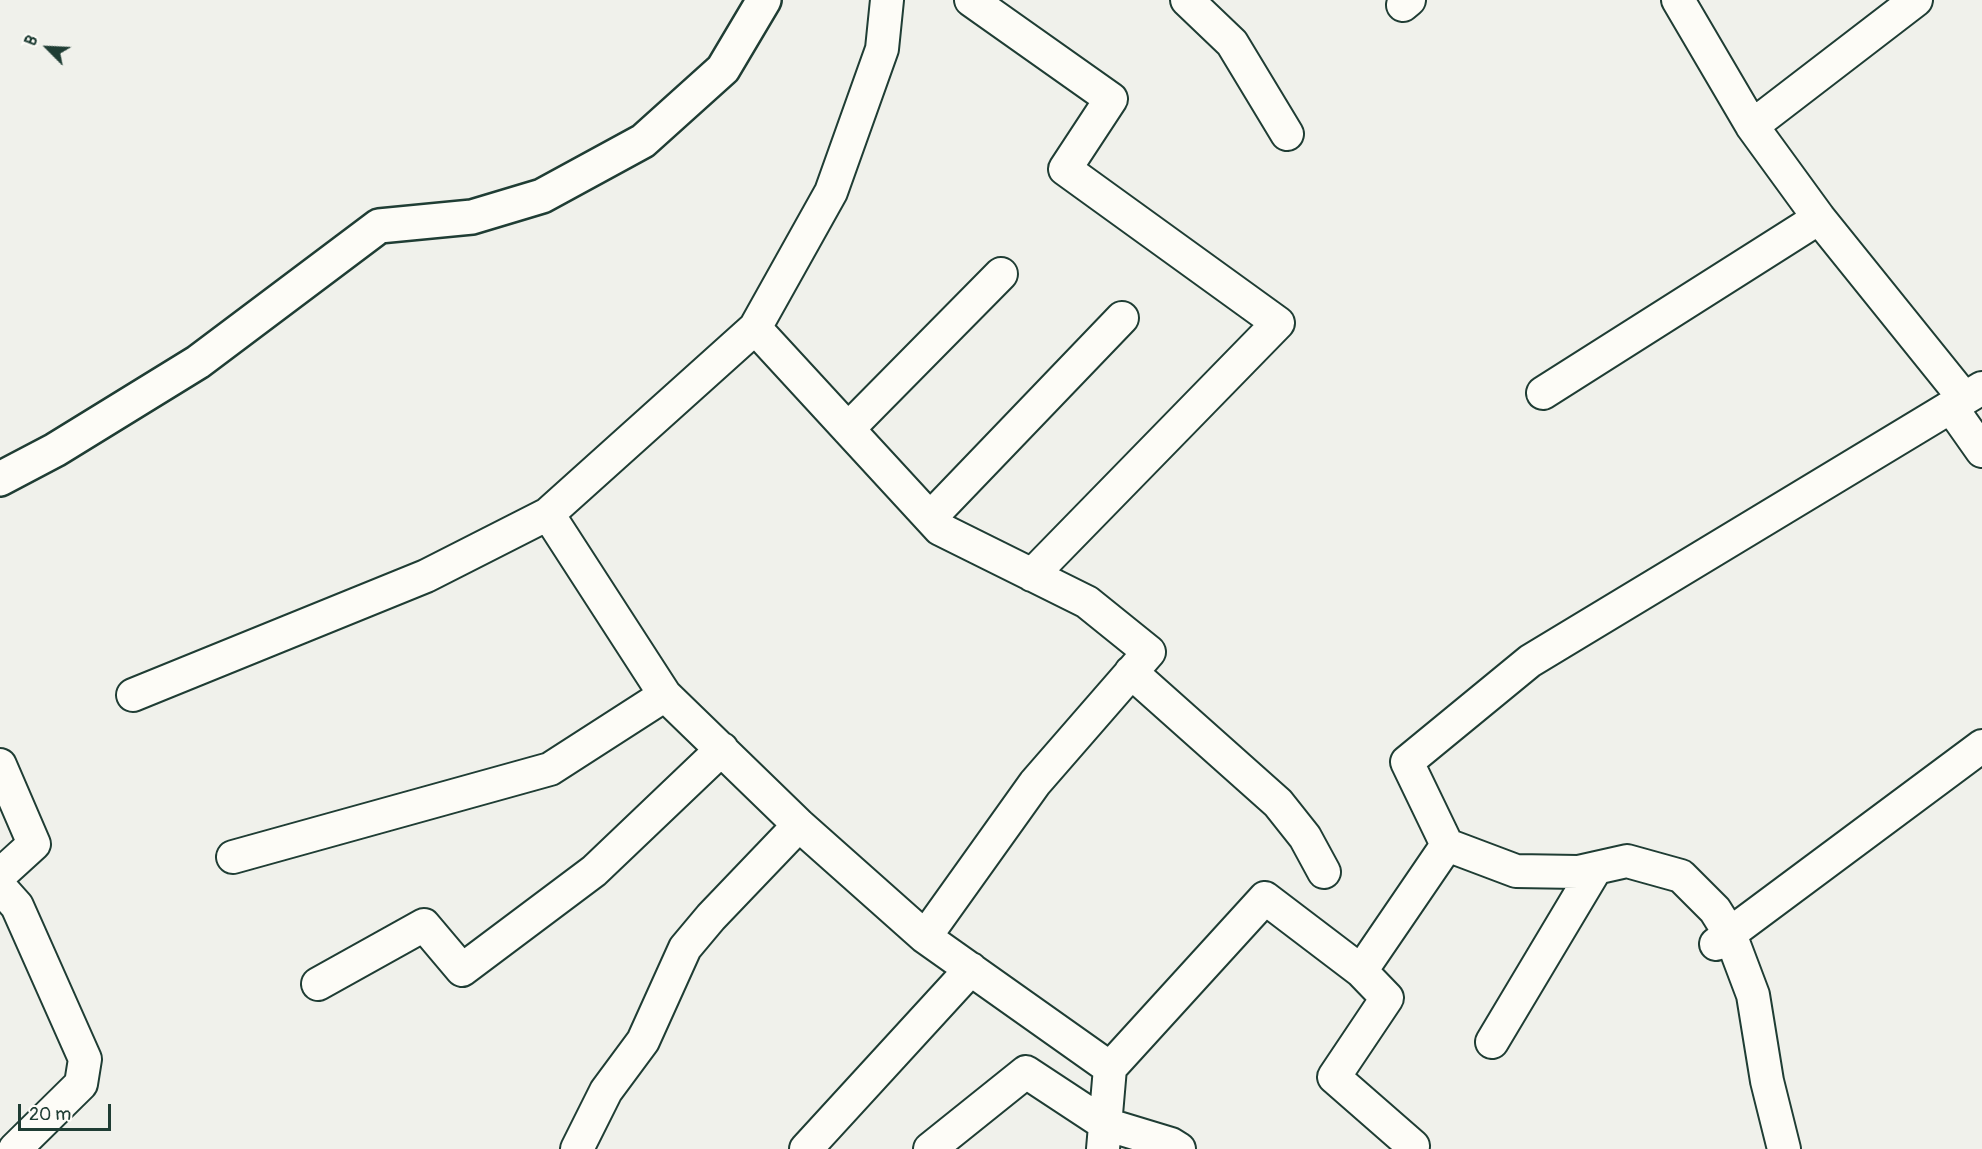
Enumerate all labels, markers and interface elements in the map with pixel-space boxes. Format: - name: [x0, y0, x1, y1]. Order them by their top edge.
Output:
- north arrow: [18, 18, 78, 78]
- text: B: [21, 32, 43, 49]
- scale bar: [21, 1092, 114, 1130]
- text: 20 m: [29, 1103, 71, 1126]

